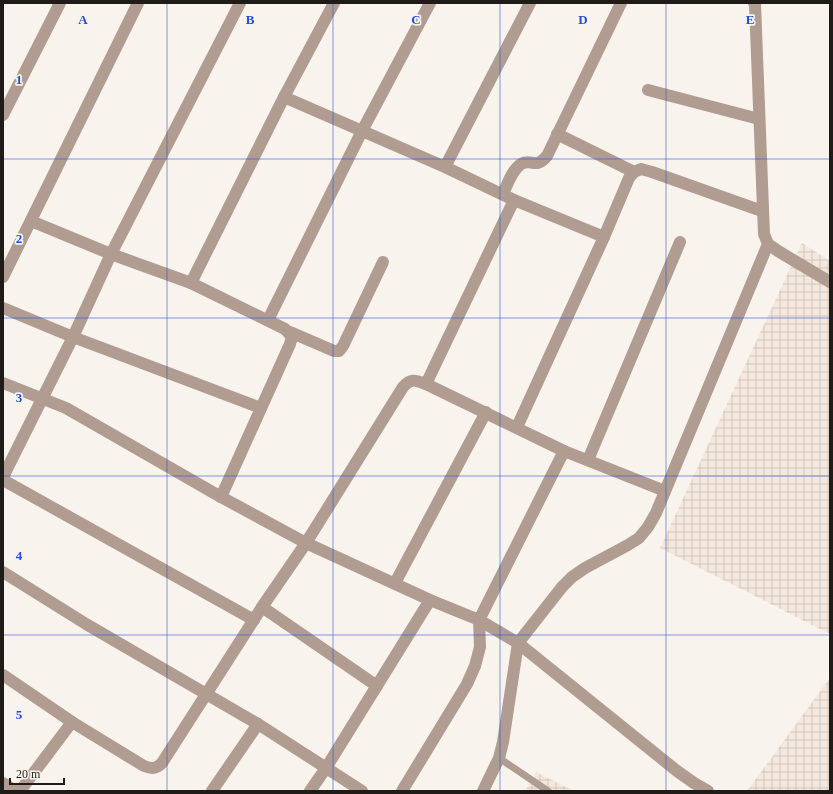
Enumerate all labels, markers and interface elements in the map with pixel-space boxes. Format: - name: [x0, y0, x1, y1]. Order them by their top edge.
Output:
- text: A: [78, 12, 88, 27]
- text: B: [246, 12, 255, 27]
- text: C: [411, 12, 421, 27]
- text: D: [578, 12, 588, 27]
- text: E: [746, 12, 754, 27]
- text: 1: [16, 72, 22, 87]
- text: 2: [16, 231, 22, 246]
- text: 3: [16, 390, 23, 405]
- text: 4: [16, 548, 23, 563]
- text: 5: [16, 707, 23, 722]
- scale bar: [10, 760, 64, 786]
- text: 20 m: [16, 767, 41, 781]

